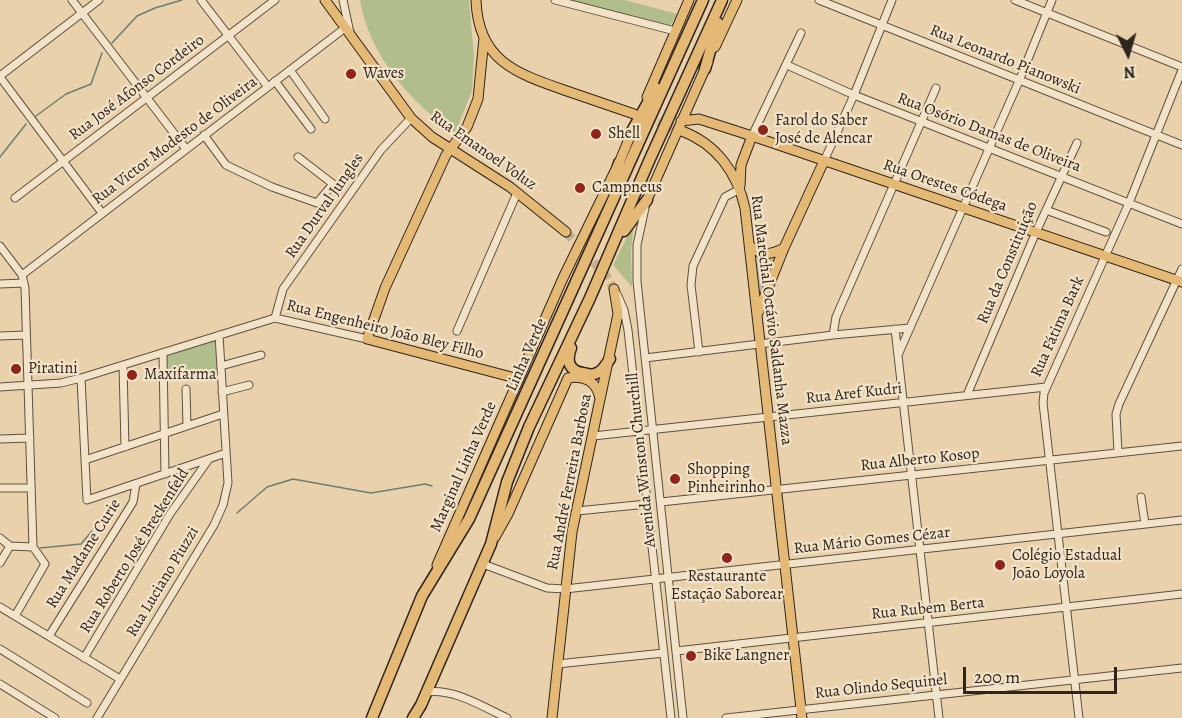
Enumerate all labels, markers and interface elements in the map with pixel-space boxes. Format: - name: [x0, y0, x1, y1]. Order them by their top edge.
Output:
- street label: Rua Leonardo Pianowski: [927, 21, 1083, 99]
- north arrow: [1098, 24, 1158, 84]
- street label: Rua José Afonso Cordeiro: [66, 31, 208, 145]
- text: N: [1123, 60, 1136, 83]
- place label: Waves: [363, 64, 404, 84]
- marker: Waves: [344, 67, 358, 81]
- street label: Rua Victor Modesto de Oliveira: [89, 73, 261, 209]
- street label: Rua Osório Damas de Oliveira: [894, 89, 1084, 177]
- street label: Rua Emanoel Voluz: [426, 107, 540, 195]
- place label: Farol do Saber José de Alencar: [775, 111, 872, 149]
- marker: Farol do Saber José de Alencar: [756, 123, 770, 137]
- place label: Shell: [608, 124, 640, 144]
- marker: Shell: [589, 127, 603, 141]
- street label: Rua Durval Jungles: [282, 150, 368, 262]
- street label: Rua Orestes Códega: [881, 156, 1009, 216]
- place label: Campneus: [592, 178, 662, 198]
- marker: Campneus: [573, 181, 587, 195]
- street label: Rua Marechal Octávio Saldanha Mazza: [746, 194, 796, 446]
- street label: Rua da Constituição: [974, 199, 1042, 327]
- street label: Rua Fátima Bark: [1027, 274, 1089, 380]
- street label: Rua Engenheiro João Bley Filho: [284, 296, 486, 364]
- street label: Linha Verde: [502, 315, 552, 395]
- place label: Piratini: [28, 359, 78, 379]
- marker: Piratini: [9, 362, 23, 376]
- place label: Maxifarma: [144, 365, 216, 385]
- marker: Maxifarma: [125, 368, 139, 382]
- street label: Avenida Winston Churchill: [623, 372, 661, 548]
- street label: Rua Aref Kudri: [805, 379, 903, 409]
- street label: Rua André Ferreira Barbosa: [543, 392, 597, 572]
- street label: Marginal Linha Verde: [427, 399, 501, 535]
- street label: Rua Alberto Kosop: [859, 444, 981, 476]
- place label: Shopping Pinheirinho: [687, 460, 765, 498]
- street label: Rua Roberto José Breckenfeld: [76, 465, 194, 637]
- marker: Shopping Pinheirinho: [668, 472, 682, 486]
- street label: Rua Madame Curie: [43, 496, 125, 612]
- street label: Rua Luciano Piuzzi: [123, 523, 203, 641]
- street label: Rua Mário Gomes Cézar: [793, 523, 951, 559]
- place label: Colégio Estadual João Loyola: [1012, 546, 1121, 584]
- marker: Restaurante Estação Saborear: [720, 551, 734, 565]
- marker: Colégio Estadual João Loyola: [993, 558, 1007, 572]
- place label: Restaurante Estação Saborear: [671, 567, 783, 605]
- street label: Rua Rubem Berta: [870, 594, 986, 624]
- place label: Bike Langner: [703, 646, 789, 666]
- marker: Bike Langner: [684, 649, 698, 663]
- scale bar: [966, 655, 1120, 693]
- text: 200 m: [974, 665, 1020, 689]
- street label: Rua Olindo Sequinel: [814, 670, 948, 704]

